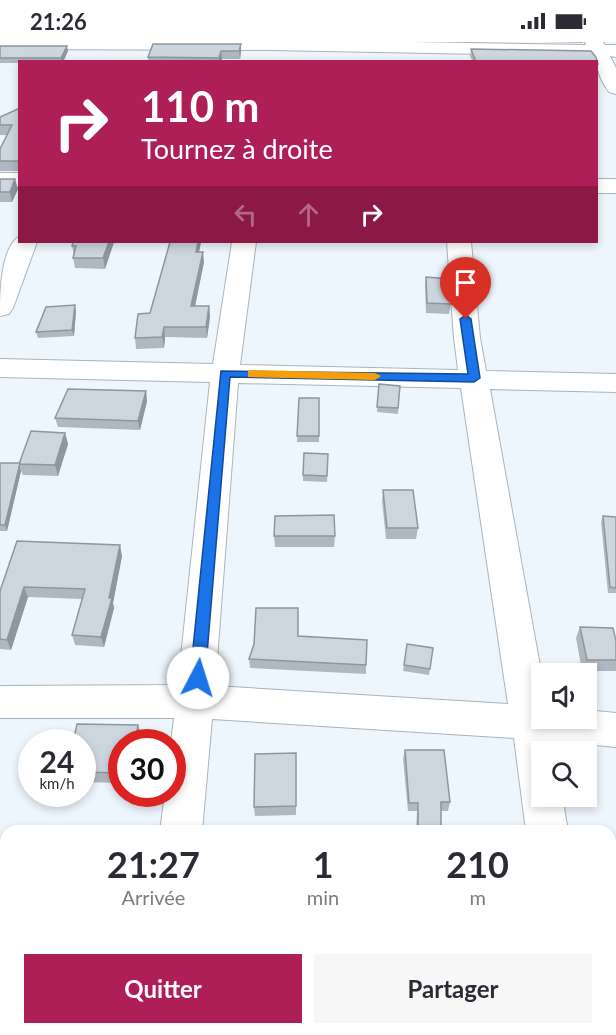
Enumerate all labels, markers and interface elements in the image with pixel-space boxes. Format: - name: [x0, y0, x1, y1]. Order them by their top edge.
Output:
- text: 21:26: [30, 8, 87, 35]
- text: 110 m: [141, 81, 259, 131]
- icon: right: [42, 84, 120, 162]
- text: Tournez à droite: [141, 132, 333, 165]
- icon: left: [229, 198, 262, 231]
- icon: ahead: [292, 198, 325, 231]
- icon: right: [355, 198, 388, 231]
- pin: [440, 257, 491, 319]
- icon: arrive: [449, 266, 482, 299]
- position arrow: [166, 646, 230, 710]
- map controls: [531, 663, 597, 807]
- button: sound: [531, 663, 597, 729]
- speed limit sign: 30: [108, 729, 186, 807]
- button: search: [531, 741, 597, 807]
- text: 24: [40, 743, 74, 779]
- text: km/h: [39, 774, 75, 792]
- text: 21:27: [107, 842, 200, 886]
- text: 1: [313, 842, 334, 886]
- text: 210: [446, 842, 509, 886]
- text: Arrivée: [121, 885, 185, 909]
- text: min: [307, 885, 339, 909]
- text: m: [469, 885, 486, 909]
- button: Quitter: [24, 954, 302, 1023]
- button: Partager: [314, 954, 592, 1023]

